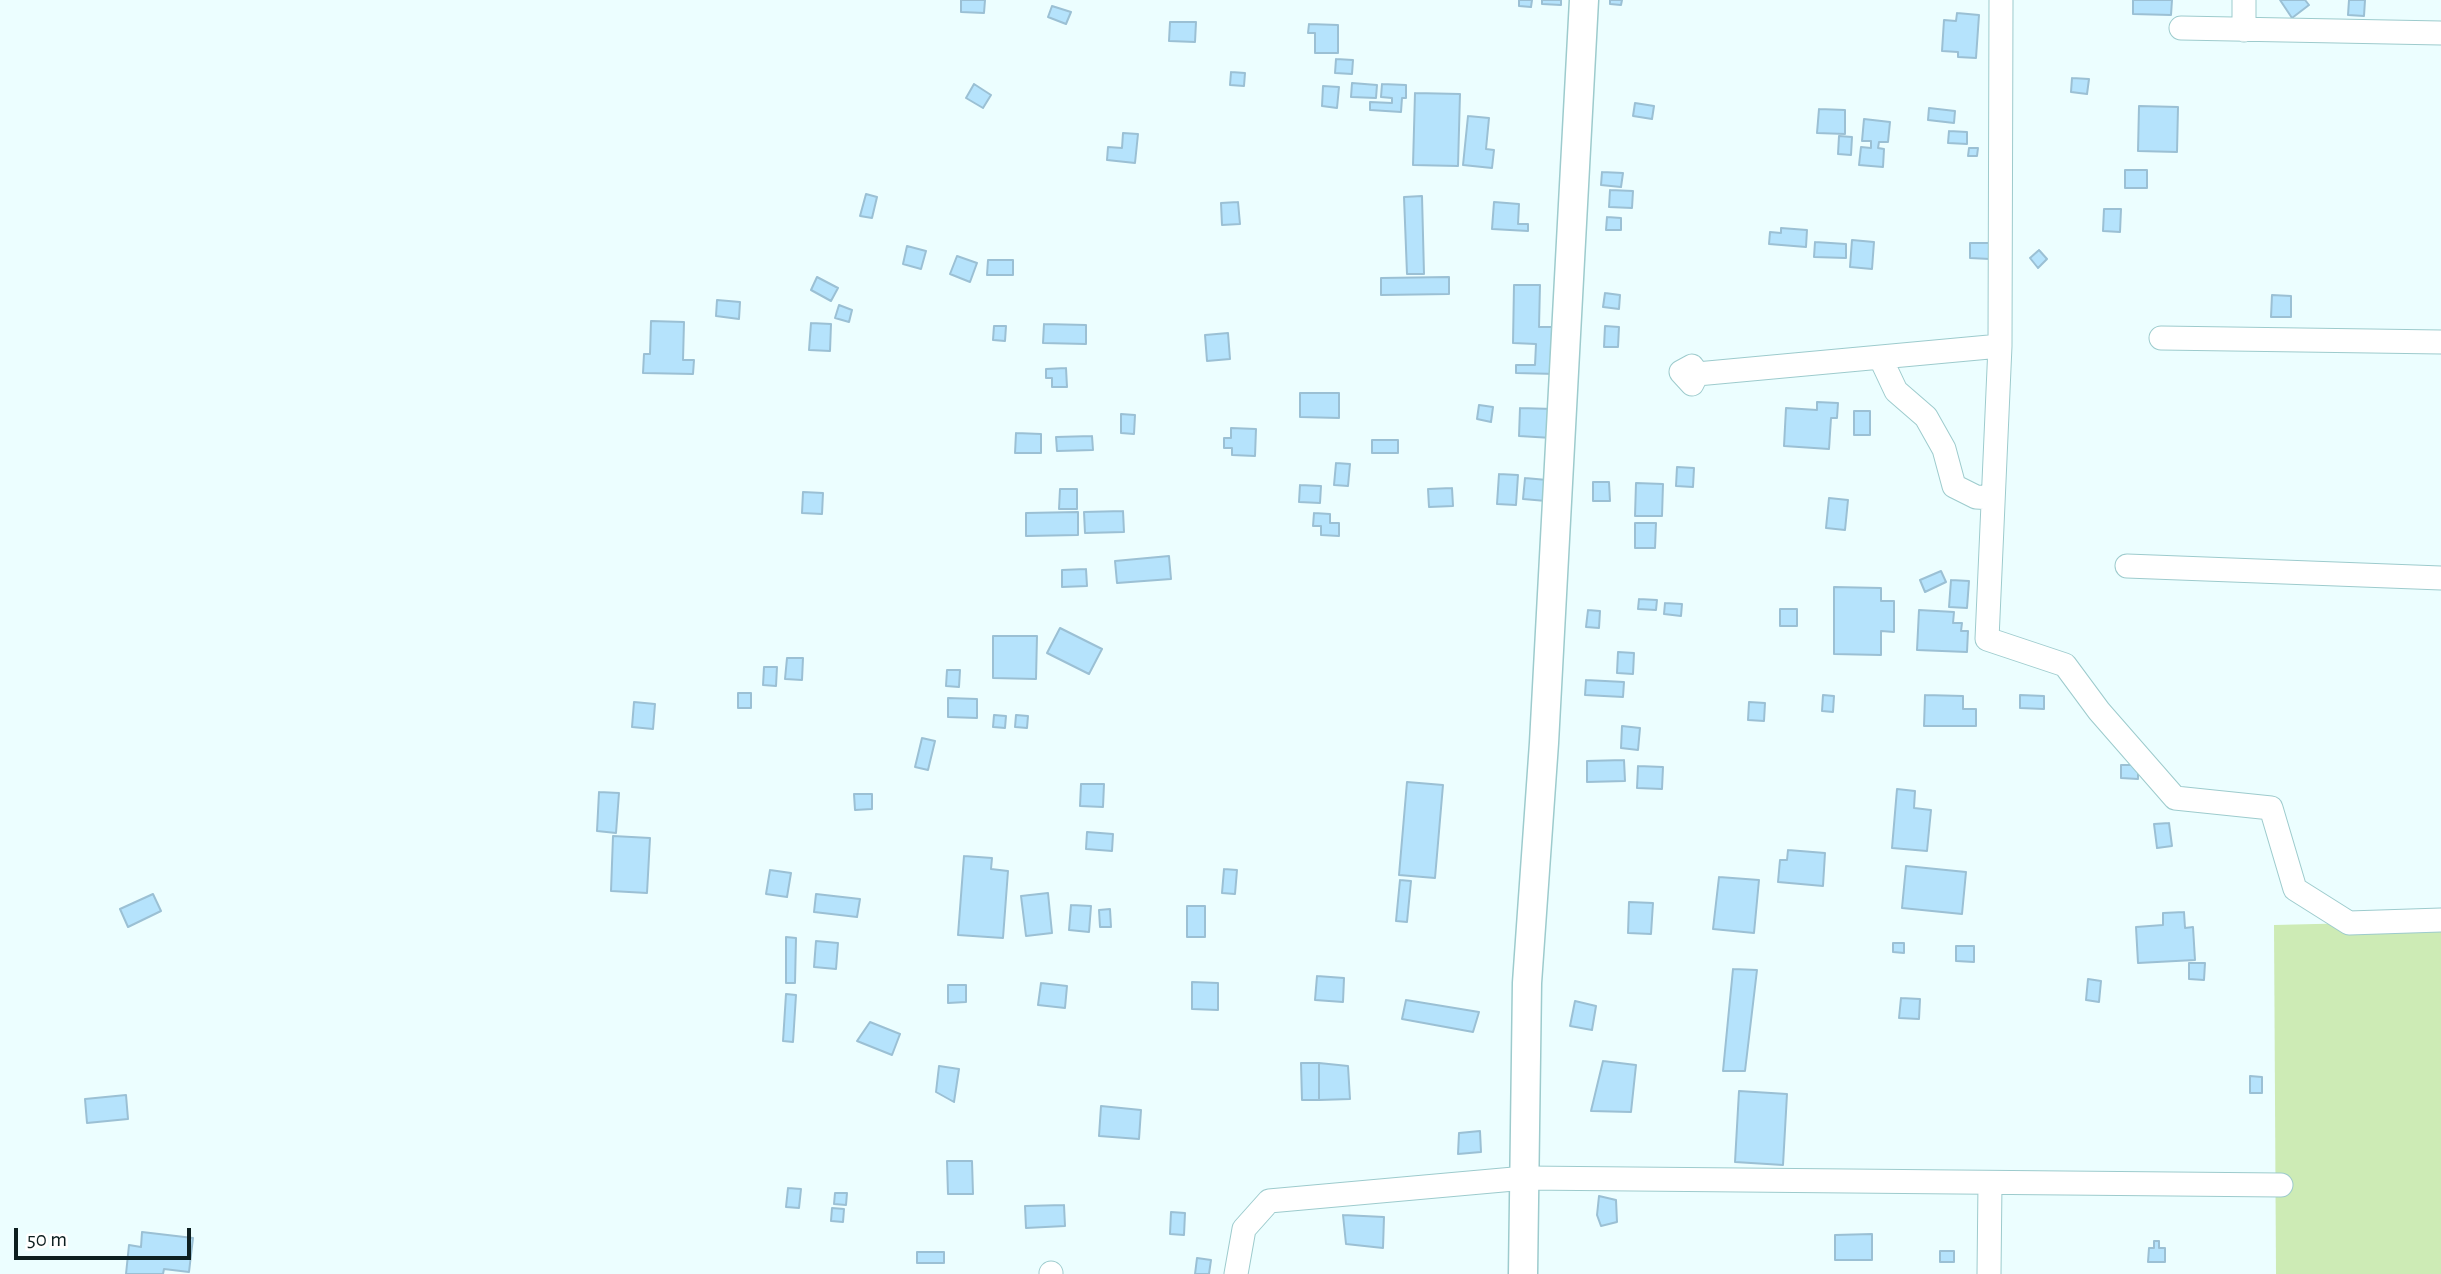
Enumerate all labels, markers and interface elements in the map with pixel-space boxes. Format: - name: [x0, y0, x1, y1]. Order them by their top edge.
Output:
- scale bar: [18, 1214, 194, 1258]
- text: 50 m: [27, 1229, 67, 1250]

